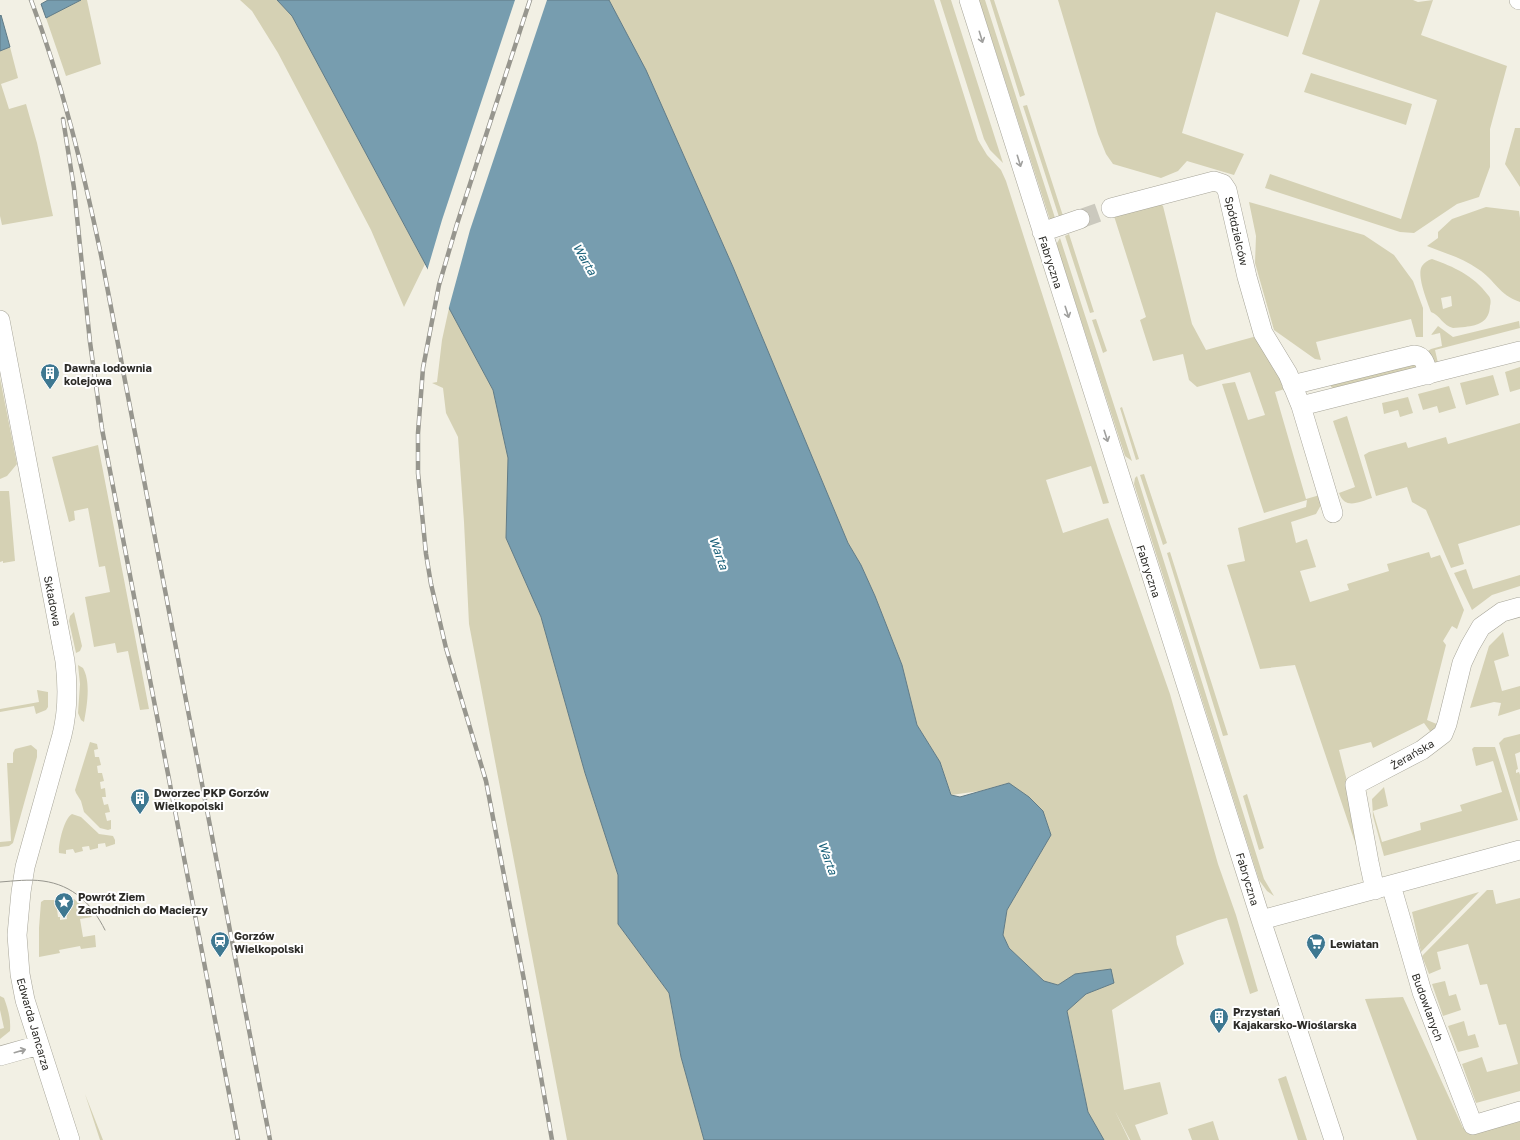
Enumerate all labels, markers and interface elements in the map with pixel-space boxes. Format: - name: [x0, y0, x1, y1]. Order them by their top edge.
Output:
- one-way arrow: [978, 31, 985, 44]
- one-way arrow: [1016, 155, 1023, 168]
- street label: Spółdzielców: [1223, 195, 1251, 267]
- street label: Fabryczna: [1036, 234, 1066, 290]
- water label: Warta: [570, 240, 601, 279]
- one-way arrow: [1064, 305, 1071, 318]
- place label: Dawna lodownia kolejowa: [64, 361, 152, 387]
- building icon: Dawna lodownia kolejowa: [39, 362, 61, 390]
- one-way arrow: [1103, 429, 1110, 442]
- water label: Warta: [706, 534, 732, 573]
- street label: Fabryczna: [1134, 543, 1164, 599]
- street label: Składowa: [42, 575, 64, 627]
- street label: Żerańska: [1388, 736, 1436, 772]
- place label: Dworzec PKP Gorzów Wielkopolski: [154, 786, 270, 812]
- building icon: Dworzec PKP Gorzów Wielkopolski: [129, 787, 151, 815]
- water label: Warta: [815, 839, 841, 878]
- street label: Fabryczna: [1234, 851, 1262, 907]
- place label: Powrót Ziem Zachodnich do Macierzy: [78, 890, 208, 916]
- place icon: Powrót Ziem Zachodnich do Macierzy: [53, 891, 75, 919]
- place label: Gorzów Wielkopolski: [234, 929, 304, 955]
- station icon: Gorzów Wielkopolski: [209, 930, 231, 958]
- supermarket icon: Lewiatan: [1305, 932, 1327, 960]
- place label: Lewiatan: [1330, 937, 1379, 950]
- street label: Budowlanych: [1410, 971, 1446, 1043]
- street label: Edwarda Jancarza: [15, 976, 53, 1072]
- place label: Przystań Kajakarsko-Wioślarska: [1233, 1005, 1357, 1031]
- building icon: Przystań Kajakarsko-Wioślarska: [1208, 1006, 1230, 1034]
- one-way arrow: [13, 1047, 26, 1054]

